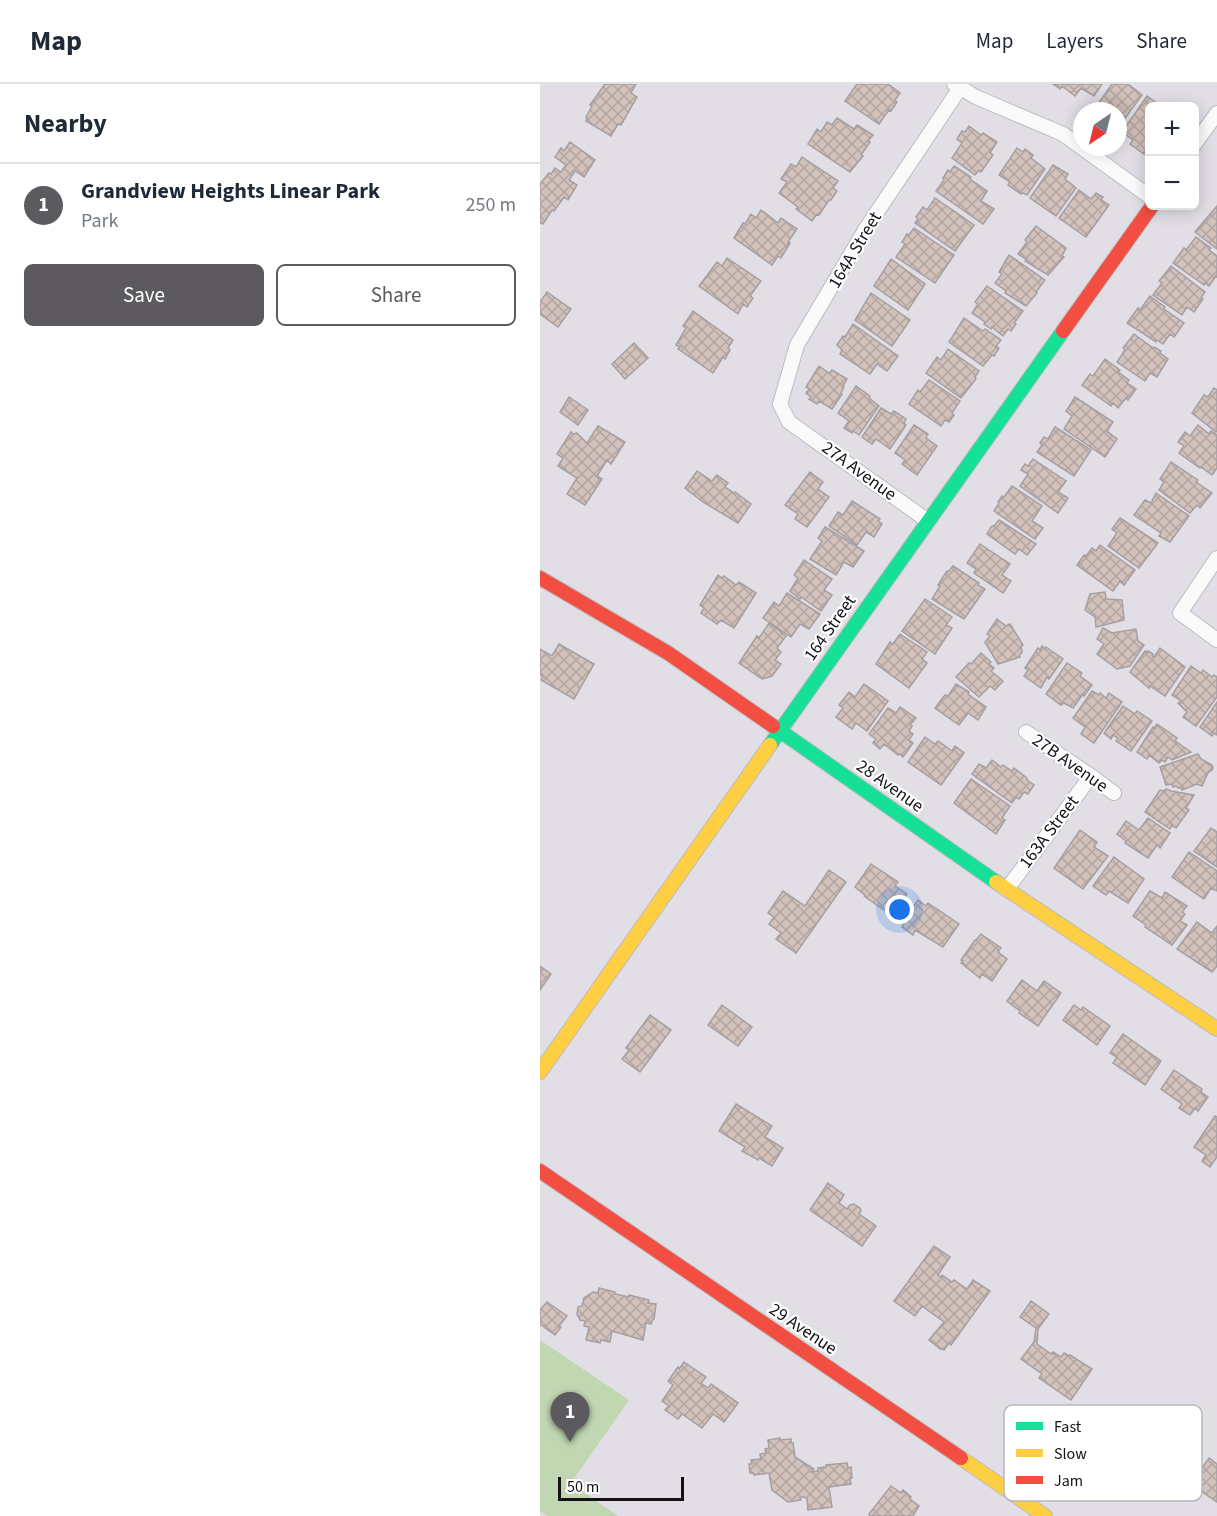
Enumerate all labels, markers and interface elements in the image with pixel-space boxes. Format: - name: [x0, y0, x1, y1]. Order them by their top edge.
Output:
- text: Map: [30, 21, 82, 61]
- text: Map: [976, 26, 1013, 56]
- text: Layers: [1046, 26, 1103, 56]
- text: Share: [1136, 26, 1187, 56]
- north arrow: [1073, 102, 1127, 156]
- map controls: [1145, 102, 1199, 210]
- button: +: [1145, 102, 1199, 156]
- text: Nearby: [24, 105, 107, 142]
- button: −: [1145, 156, 1199, 210]
- text: Grandview Heights Linear Park: [81, 175, 380, 207]
- text: 1: [38, 191, 49, 219]
- text: 250 m: [466, 191, 516, 219]
- text: Park: [81, 207, 118, 235]
- street label: 164A Street: [822, 207, 888, 293]
- button: Save: [24, 264, 264, 326]
- button: Share: [276, 264, 516, 326]
- street label: 27A Avenue: [817, 435, 901, 507]
- street label: 164 Street: [798, 590, 862, 666]
- street label: 27B Avenue: [1027, 728, 1113, 798]
- street label: 28 Avenue: [851, 754, 929, 818]
- street label: 163A Street: [1013, 790, 1085, 874]
- your location: [885, 895, 914, 924]
- street label: 29 Avenue: [764, 1297, 842, 1361]
- pin: 1: [550, 1392, 590, 1442]
- legend: [1004, 1405, 1202, 1501]
- text: Fast: [1054, 1416, 1082, 1438]
- text: Slow: [1054, 1443, 1087, 1465]
- text: Jam: [1054, 1470, 1083, 1492]
- scale bar: [558, 1474, 684, 1502]
- text: 50 m: [567, 1476, 599, 1498]

